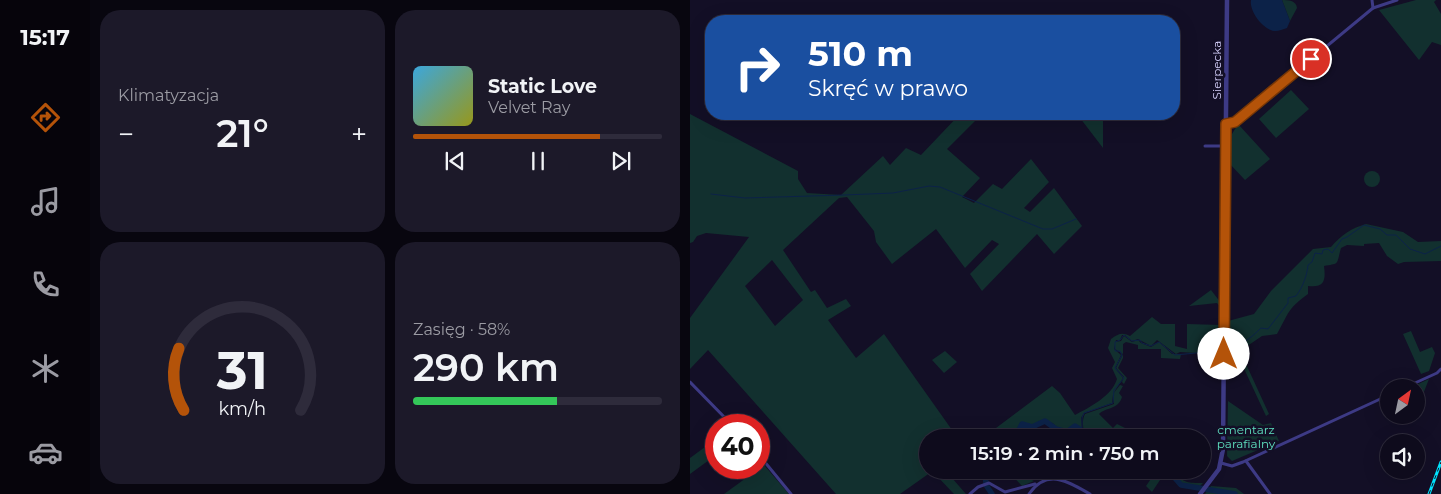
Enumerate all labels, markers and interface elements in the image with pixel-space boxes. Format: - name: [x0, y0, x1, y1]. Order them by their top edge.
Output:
- text: 15:17: [20, 24, 70, 51]
- text: 510 m: [808, 32, 913, 75]
- icon: right: [725, 35, 790, 100]
- pin: [1290, 38, 1332, 80]
- street label: Sierpecka: [1209, 41, 1224, 99]
- icon: arrive: [1297, 45, 1325, 73]
- text: Static Love: [488, 75, 597, 98]
- text: Skręć w prawo: [808, 75, 968, 102]
- text: Klimatyzacja: [118, 86, 219, 105]
- text: Velvet Ray: [488, 98, 570, 117]
- icon: directions: [28, 100, 63, 135]
- text: 21°: [216, 110, 269, 157]
- text: −: [118, 117, 134, 151]
- text: +: [351, 117, 367, 151]
- icon: previous: [441, 147, 469, 175]
- icon: pause: [524, 147, 552, 175]
- icon: next: [607, 147, 635, 175]
- icon: music: [28, 184, 63, 219]
- icon: phone: [28, 267, 63, 302]
- text: Zasięg · 58%: [413, 320, 510, 339]
- position arrow: [1197, 327, 1249, 379]
- text: 31: [216, 339, 268, 402]
- text: 290 km: [413, 344, 559, 391]
- icon: climate: [28, 351, 63, 386]
- north arrow: [1380, 379, 1425, 424]
- map controls: [1380, 379, 1425, 479]
- text: km/h: [219, 398, 266, 419]
- speed limit sign: 40: [705, 414, 770, 479]
- park label: cmentarz parafialny: [1217, 422, 1276, 451]
- button: sound: [1380, 434, 1425, 479]
- icon: car: [28, 435, 63, 470]
- text: 15:19 · 2 min · 750 m: [970, 442, 1160, 465]

